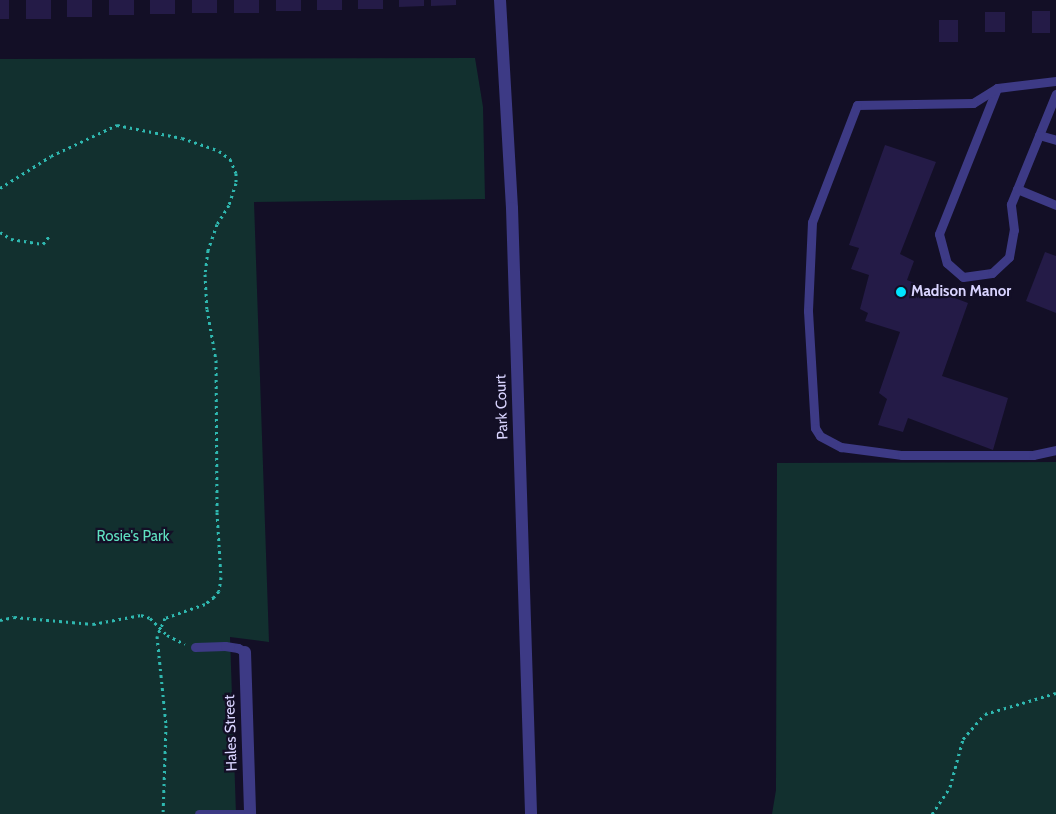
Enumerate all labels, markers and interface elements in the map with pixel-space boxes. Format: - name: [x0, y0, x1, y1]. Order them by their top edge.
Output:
- place label: Madison Manor: [911, 283, 1011, 301]
- marker: Madison Manor: [895, 286, 907, 298]
- street label: Park Court: [492, 374, 512, 440]
- park label: Rosie's Park: [97, 528, 169, 546]
- street label: Hales Street: [221, 694, 241, 772]

